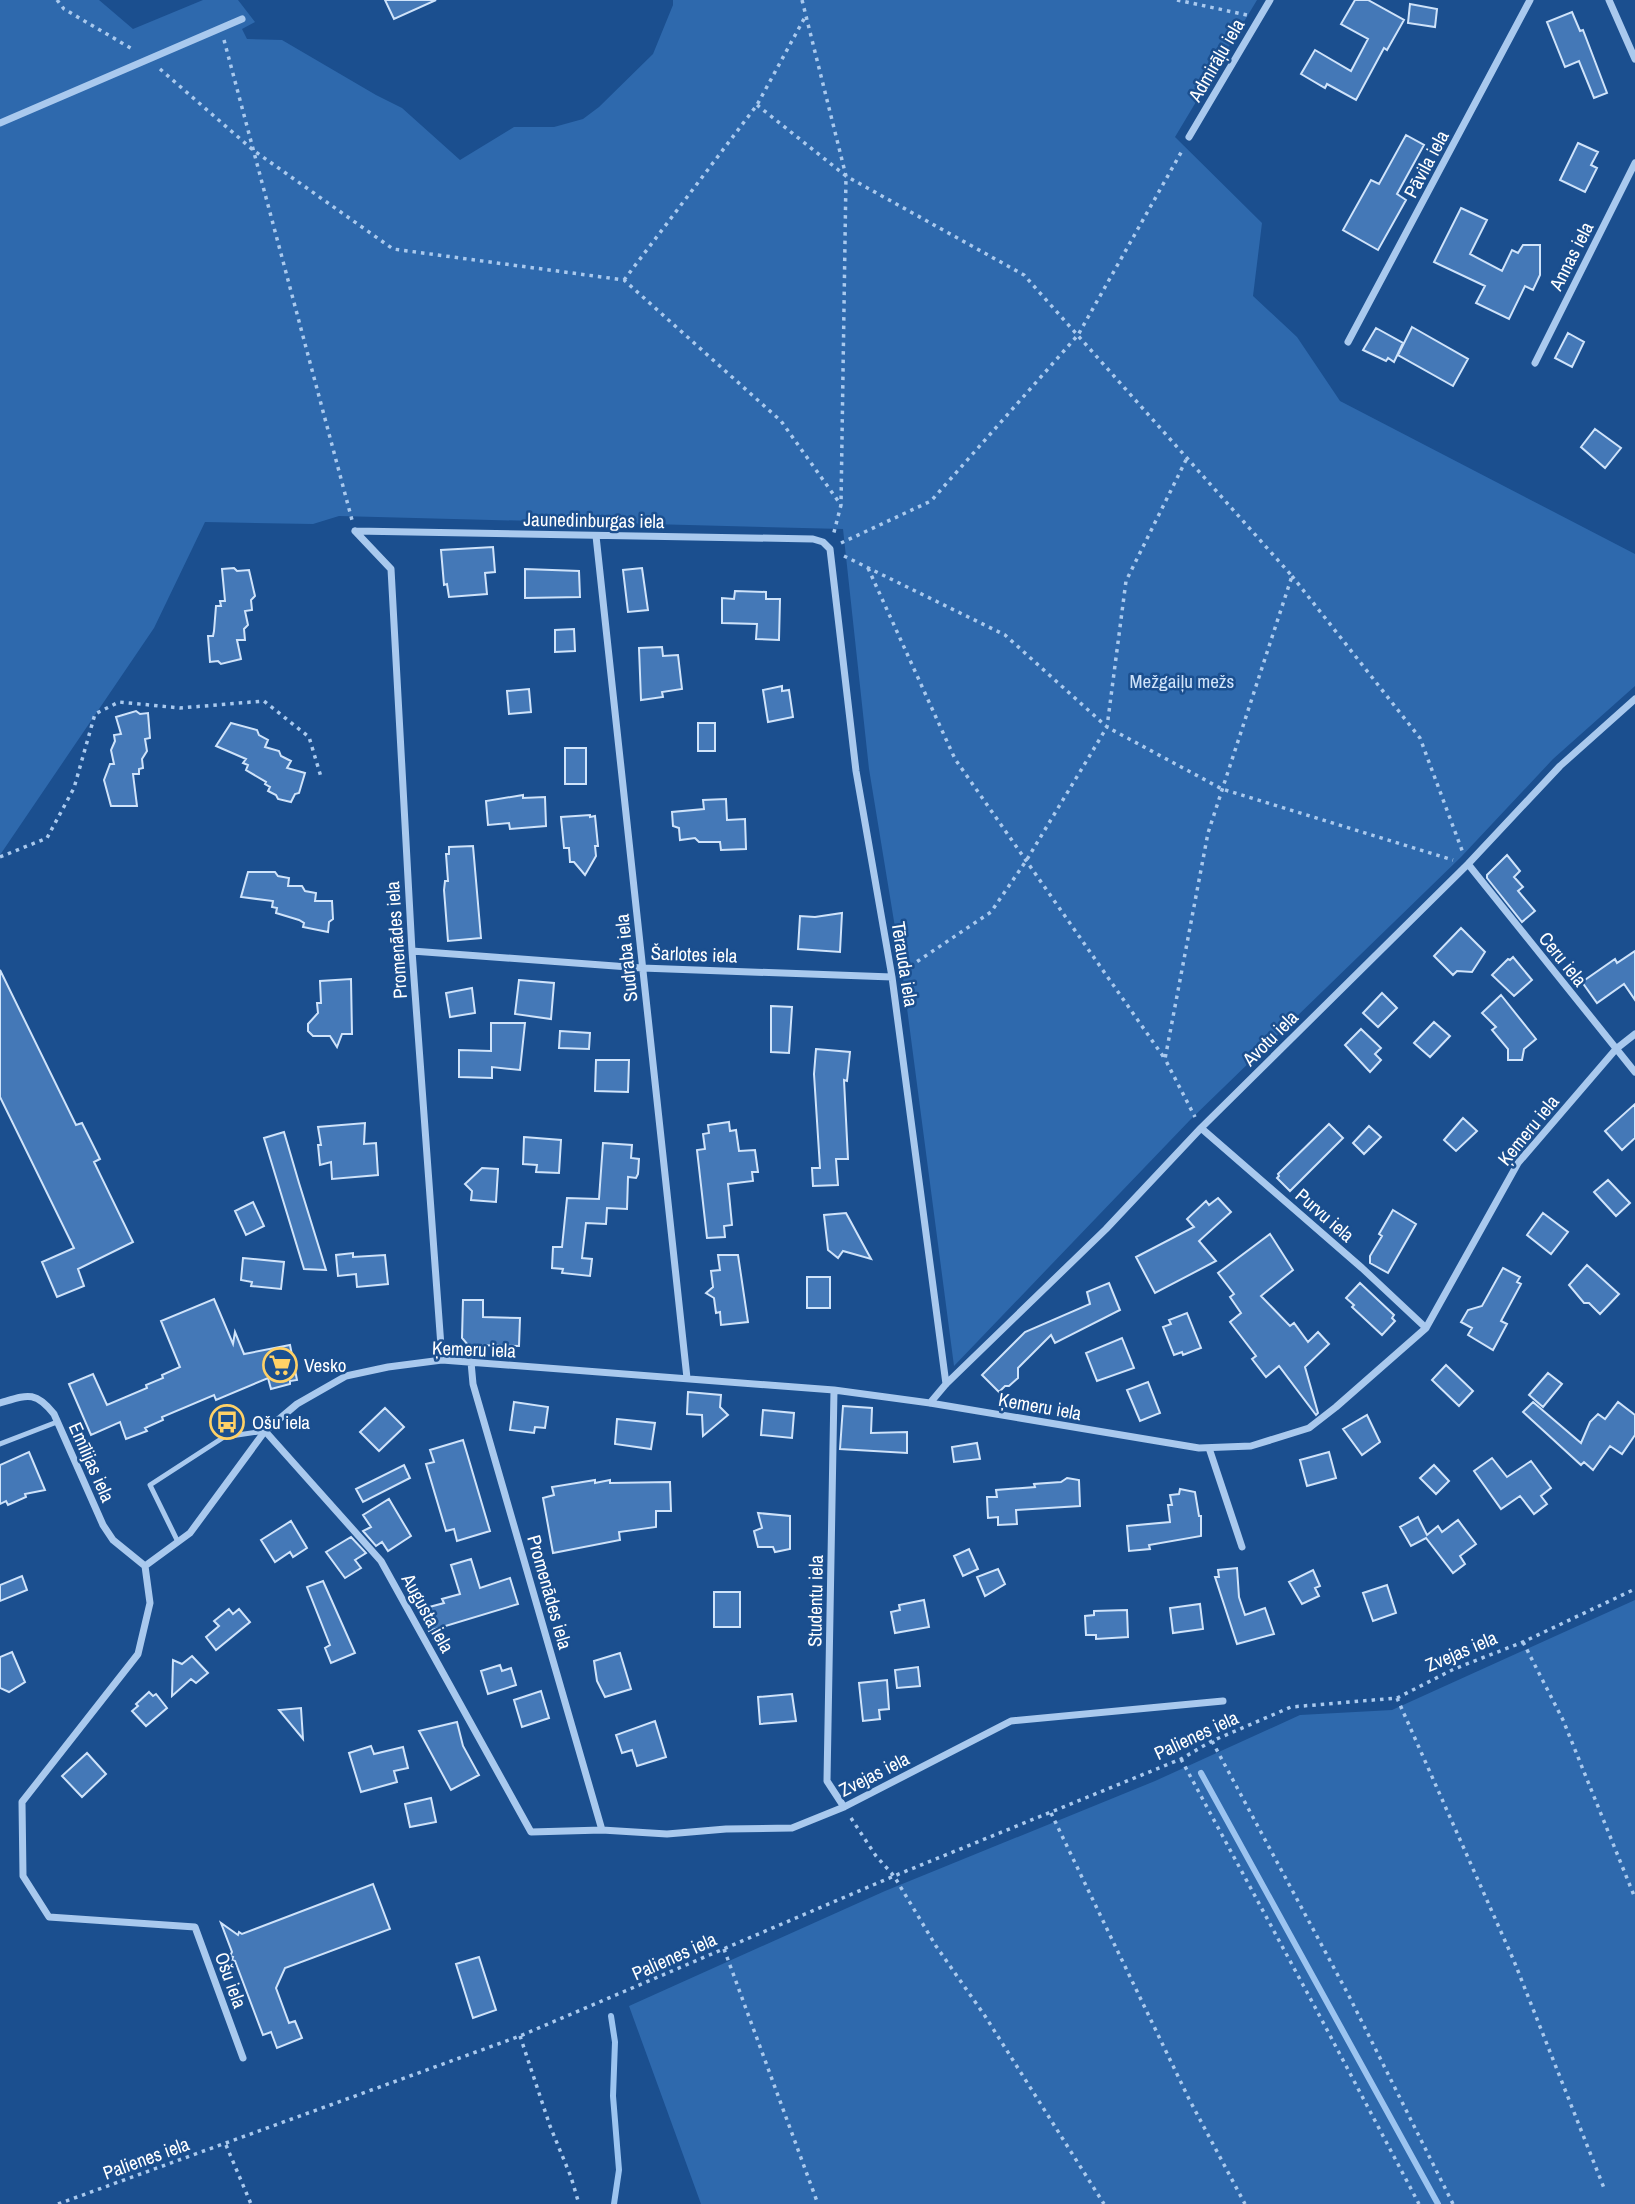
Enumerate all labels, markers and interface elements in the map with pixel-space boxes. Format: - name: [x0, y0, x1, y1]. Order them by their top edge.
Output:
- street label: Admirāļu iela: [1181, 13, 1250, 107]
- street label: Pāvila iela: [1397, 125, 1455, 202]
- street label: Annas iela: [1542, 217, 1599, 296]
- street label: Jaunedinburgas iela: [523, 506, 665, 534]
- park label: Mežgaiļu mežs: [1130, 668, 1235, 694]
- street label: Promenādes iela: [379, 880, 413, 1000]
- street label: Sudraba iela: [608, 912, 644, 1003]
- street label: Tērauda iela: [885, 920, 925, 1009]
- street label: Ceru iela: [1533, 926, 1593, 992]
- street label: Šarlotes iela: [650, 939, 738, 969]
- street label: Avotu iela: [1236, 1004, 1304, 1072]
- street label: Ķemeru iela: [1491, 1089, 1565, 1171]
- street label: Purvu iela: [1290, 1182, 1360, 1248]
- street label: Ķemeru iela: [432, 1335, 517, 1363]
- supermarket icon: Vesko: [261, 1346, 299, 1384]
- place label: Vesko: [304, 1352, 346, 1378]
- street label: Ķemeru iela: [996, 1386, 1084, 1426]
- bus stop icon: Ošu iela: [208, 1403, 246, 1441]
- place label: Ošu iela: [252, 1409, 310, 1435]
- street label: Emīlijas iela: [63, 1418, 121, 1506]
- street label: Promenādes iela: [521, 1532, 579, 1653]
- street label: Studentu iela: [801, 1555, 829, 1647]
- street label: Augusta iela: [395, 1568, 461, 1657]
- street label: Zvejas iela: [1421, 1624, 1501, 1678]
- street label: Palienes iela: [1150, 1704, 1243, 1766]
- street label: Zvejas iela: [835, 1745, 914, 1803]
- street label: Palienes iela: [628, 1926, 721, 1986]
- street label: Ošu iela: [209, 1948, 253, 2012]
- street label: Palienes iela: [99, 2130, 193, 2186]

